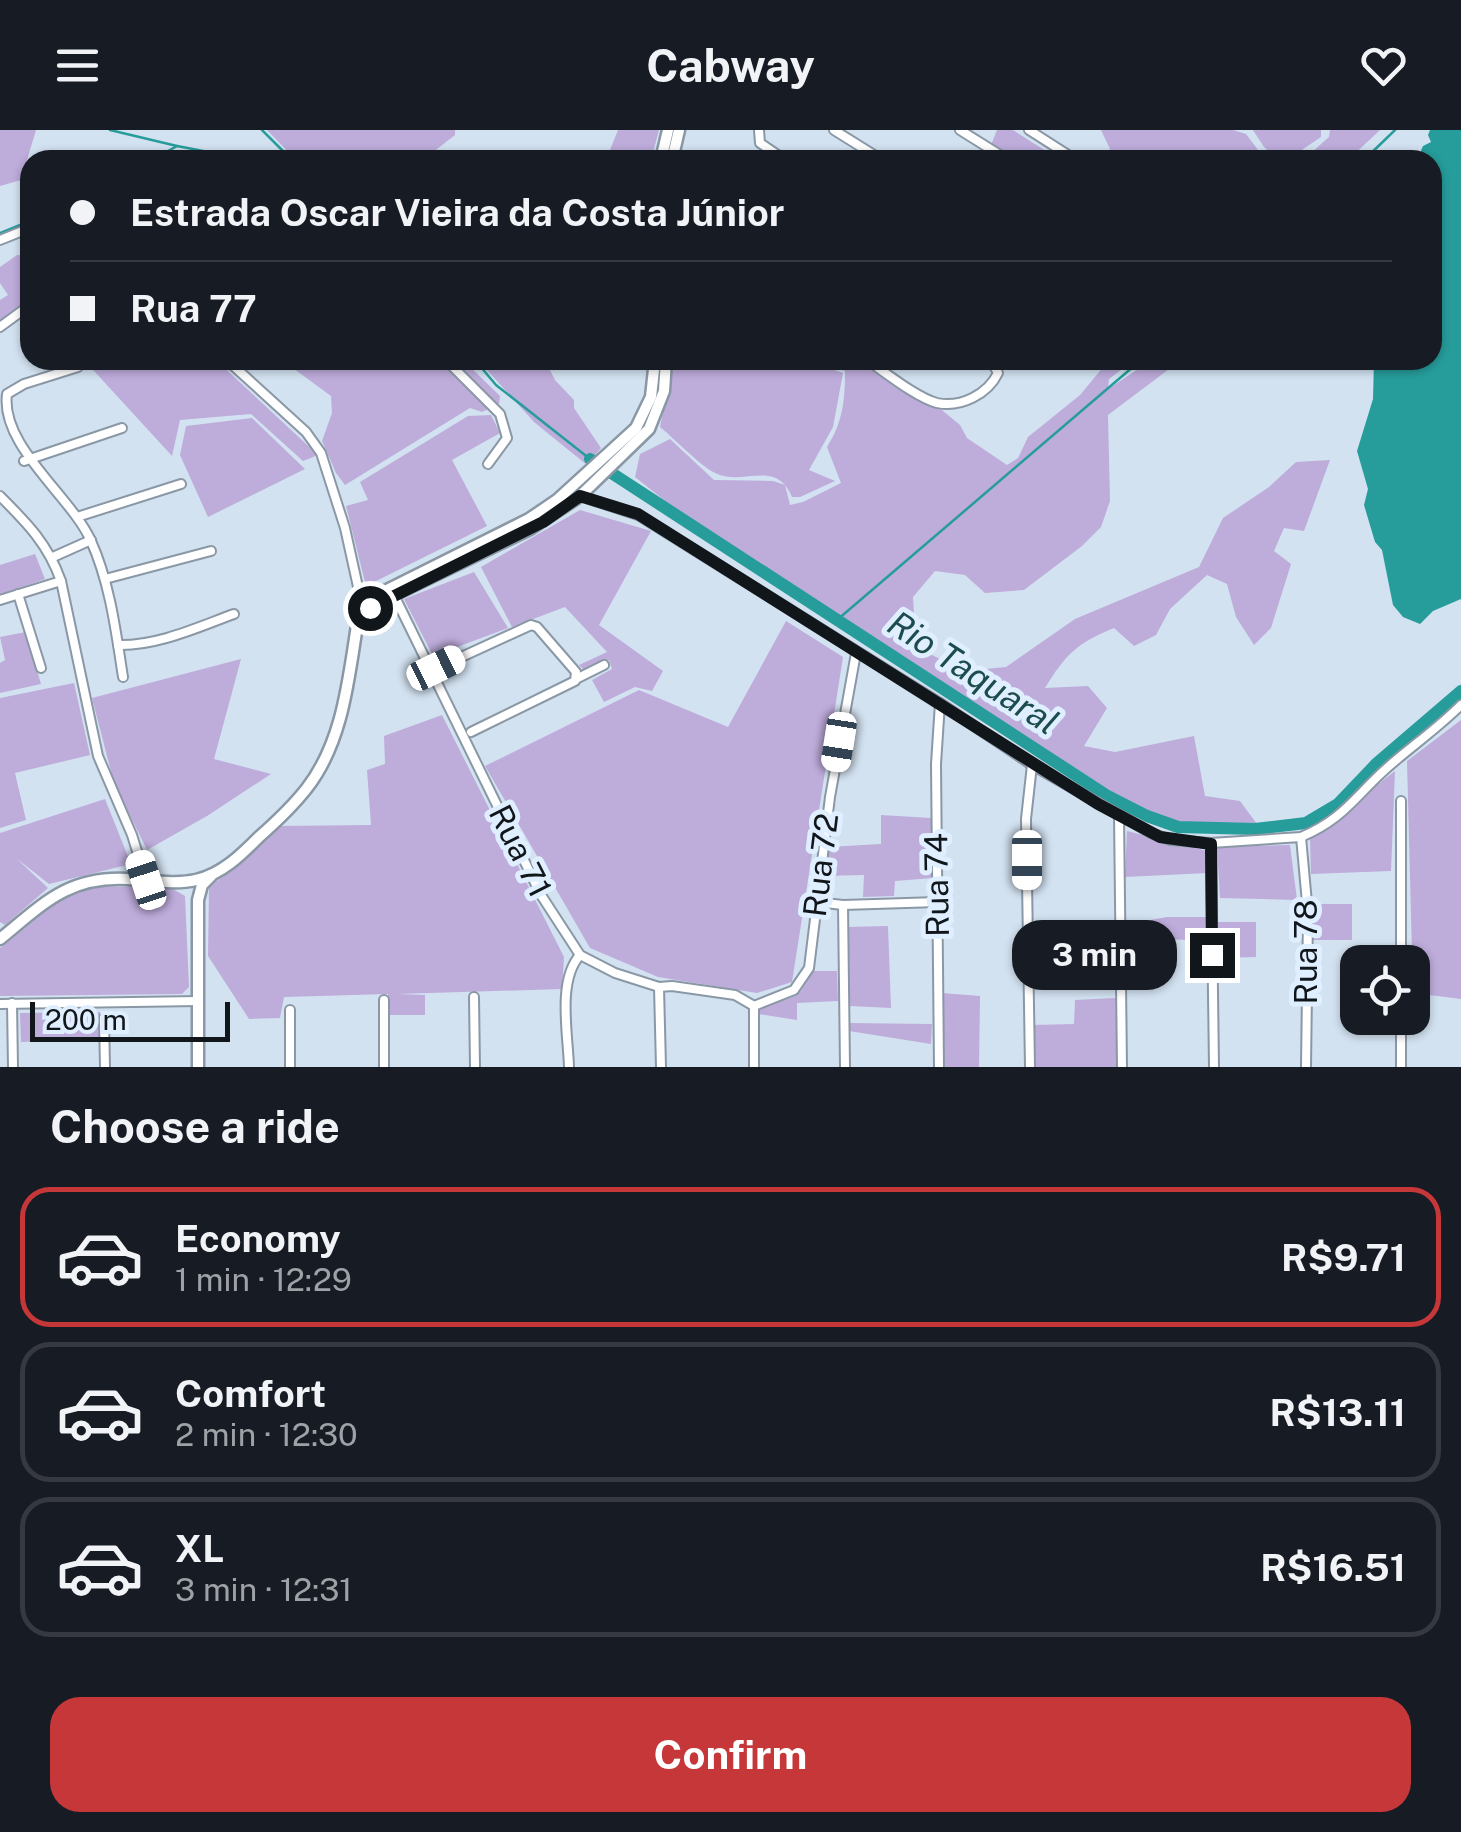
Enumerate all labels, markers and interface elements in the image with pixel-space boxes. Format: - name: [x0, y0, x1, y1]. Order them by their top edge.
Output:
- icon: menu: [50, 38, 105, 93]
- icon: heart: [1356, 38, 1411, 93]
- text: Cabway: [646, 39, 815, 92]
- text: Estrada Oscar Vieira da Costa Júnior: [130, 190, 785, 235]
- text: Rua 77: [130, 286, 257, 331]
- route start: [348, 586, 393, 631]
- water label: Rio Taquaral: [880, 602, 1066, 743]
- car: [402, 641, 470, 695]
- car: [819, 710, 859, 774]
- street label: Rua 71: [482, 799, 559, 903]
- street label: Rua 72: [796, 811, 845, 919]
- car: [1012, 830, 1042, 890]
- street label: Rua 74: [917, 833, 956, 937]
- car: [122, 847, 170, 913]
- street label: Rua 78: [1287, 900, 1324, 1004]
- callout: 3 min: [1012, 920, 1177, 990]
- route end: [1190, 933, 1235, 978]
- text: 3 min: [1052, 936, 1137, 973]
- map controls: [1340, 945, 1430, 1035]
- button: locate: [1340, 945, 1430, 1035]
- scale bar: [30, 997, 230, 1041]
- text: 200 m: [45, 1003, 127, 1036]
- text: Choose a ride: [50, 1100, 340, 1153]
- icon: car: [55, 1212, 145, 1302]
- text: Economy: [175, 1216, 341, 1261]
- text: R$9.71: [1281, 1235, 1406, 1280]
- text: 1 min · 12:29: [175, 1261, 352, 1298]
- icon: car: [55, 1367, 145, 1457]
- text: Comfort: [175, 1371, 326, 1416]
- text: R$13.11: [1269, 1390, 1406, 1435]
- text: 2 min · 12:30: [175, 1416, 358, 1453]
- icon: car: [55, 1522, 145, 1612]
- text: XL: [175, 1526, 224, 1571]
- text: R$16.51: [1260, 1545, 1406, 1590]
- text: 3 min · 12:31: [175, 1571, 352, 1608]
- button: Confirm: [50, 1697, 1411, 1812]

